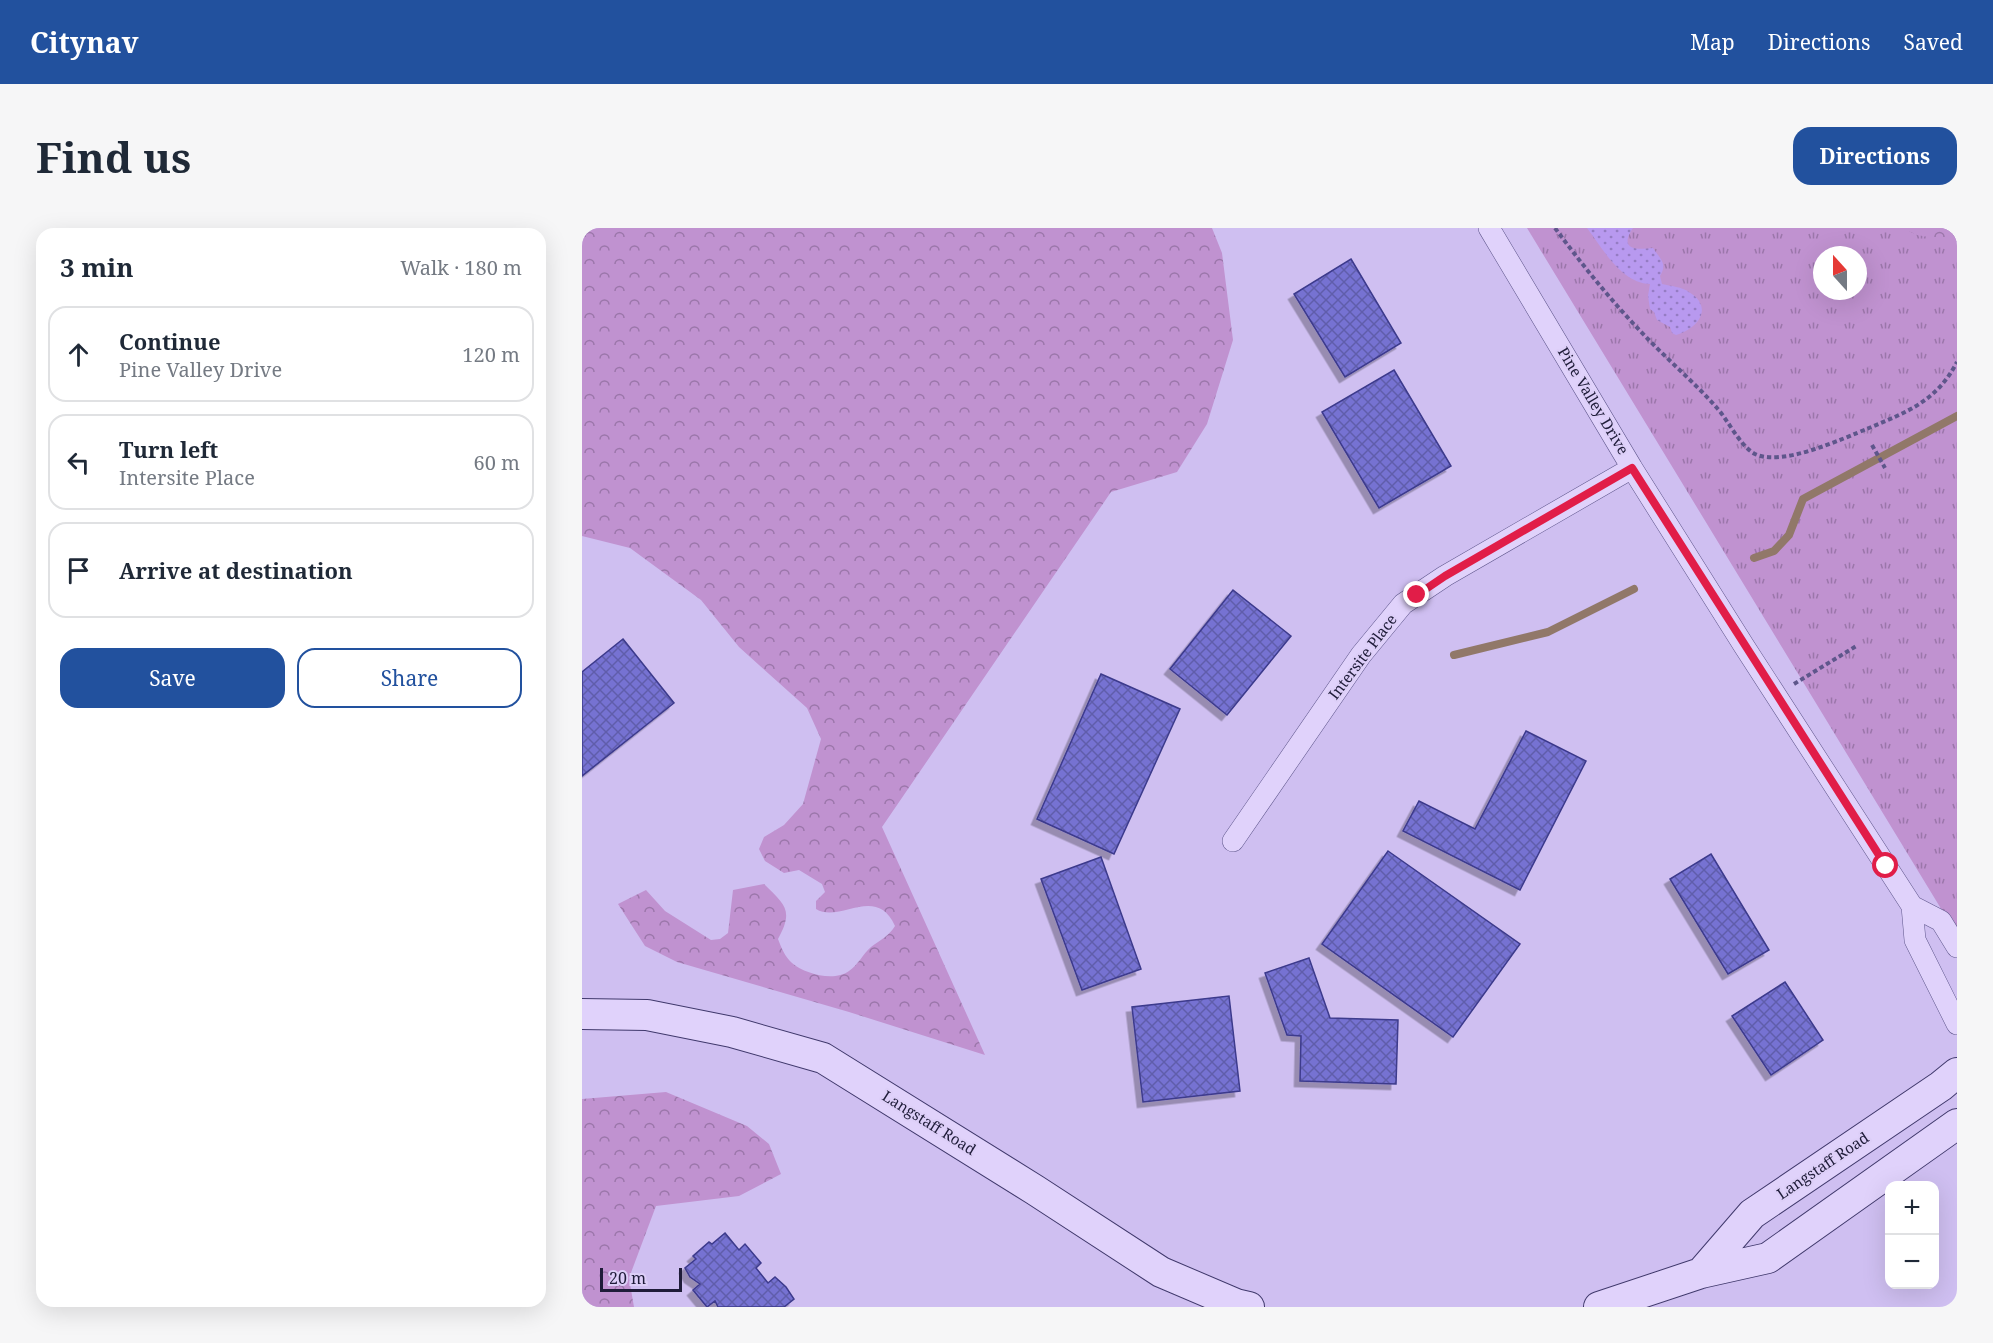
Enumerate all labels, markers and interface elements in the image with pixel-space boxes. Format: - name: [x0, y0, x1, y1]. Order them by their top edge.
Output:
- text: Citynav: [30, 23, 139, 61]
- text: Map: [1690, 28, 1735, 56]
- text: Directions: [1768, 28, 1870, 56]
- text: Saved: [1903, 28, 1963, 56]
- button: Directions: [1793, 127, 1957, 185]
- text: Find us: [36, 128, 191, 185]
- north arrow: [1813, 246, 1867, 300]
- text: 3 min: [60, 249, 134, 285]
- text: Walk · 180 m: [400, 254, 522, 281]
- text: Continue: [119, 326, 221, 356]
- icon: ahead: [62, 338, 95, 371]
- text: 120 m: [462, 341, 520, 368]
- street label: Pine Valley Drive: [1554, 343, 1634, 458]
- text: Pine Valley Drive: [119, 356, 282, 383]
- text: Turn left: [119, 434, 218, 464]
- icon: left: [62, 446, 95, 479]
- text: 60 m: [474, 449, 520, 476]
- text: Intersite Place: [119, 464, 255, 491]
- icon: arrive: [62, 554, 95, 587]
- text: Arrive at destination: [119, 555, 353, 585]
- route end: [1403, 581, 1429, 607]
- street label: Intersite Place: [1324, 610, 1401, 703]
- button: Save: [60, 648, 285, 708]
- button: Share: [297, 648, 522, 708]
- route start: [1872, 852, 1898, 878]
- street label: Langstaff Road: [879, 1085, 980, 1159]
- street label: Langstaff Road: [1773, 1127, 1872, 1203]
- map controls: [1885, 1181, 1939, 1289]
- button: +: [1885, 1181, 1939, 1235]
- button: −: [1885, 1235, 1939, 1289]
- scale bar: [600, 1265, 682, 1292]
- text: 20 m: [609, 1267, 646, 1289]

